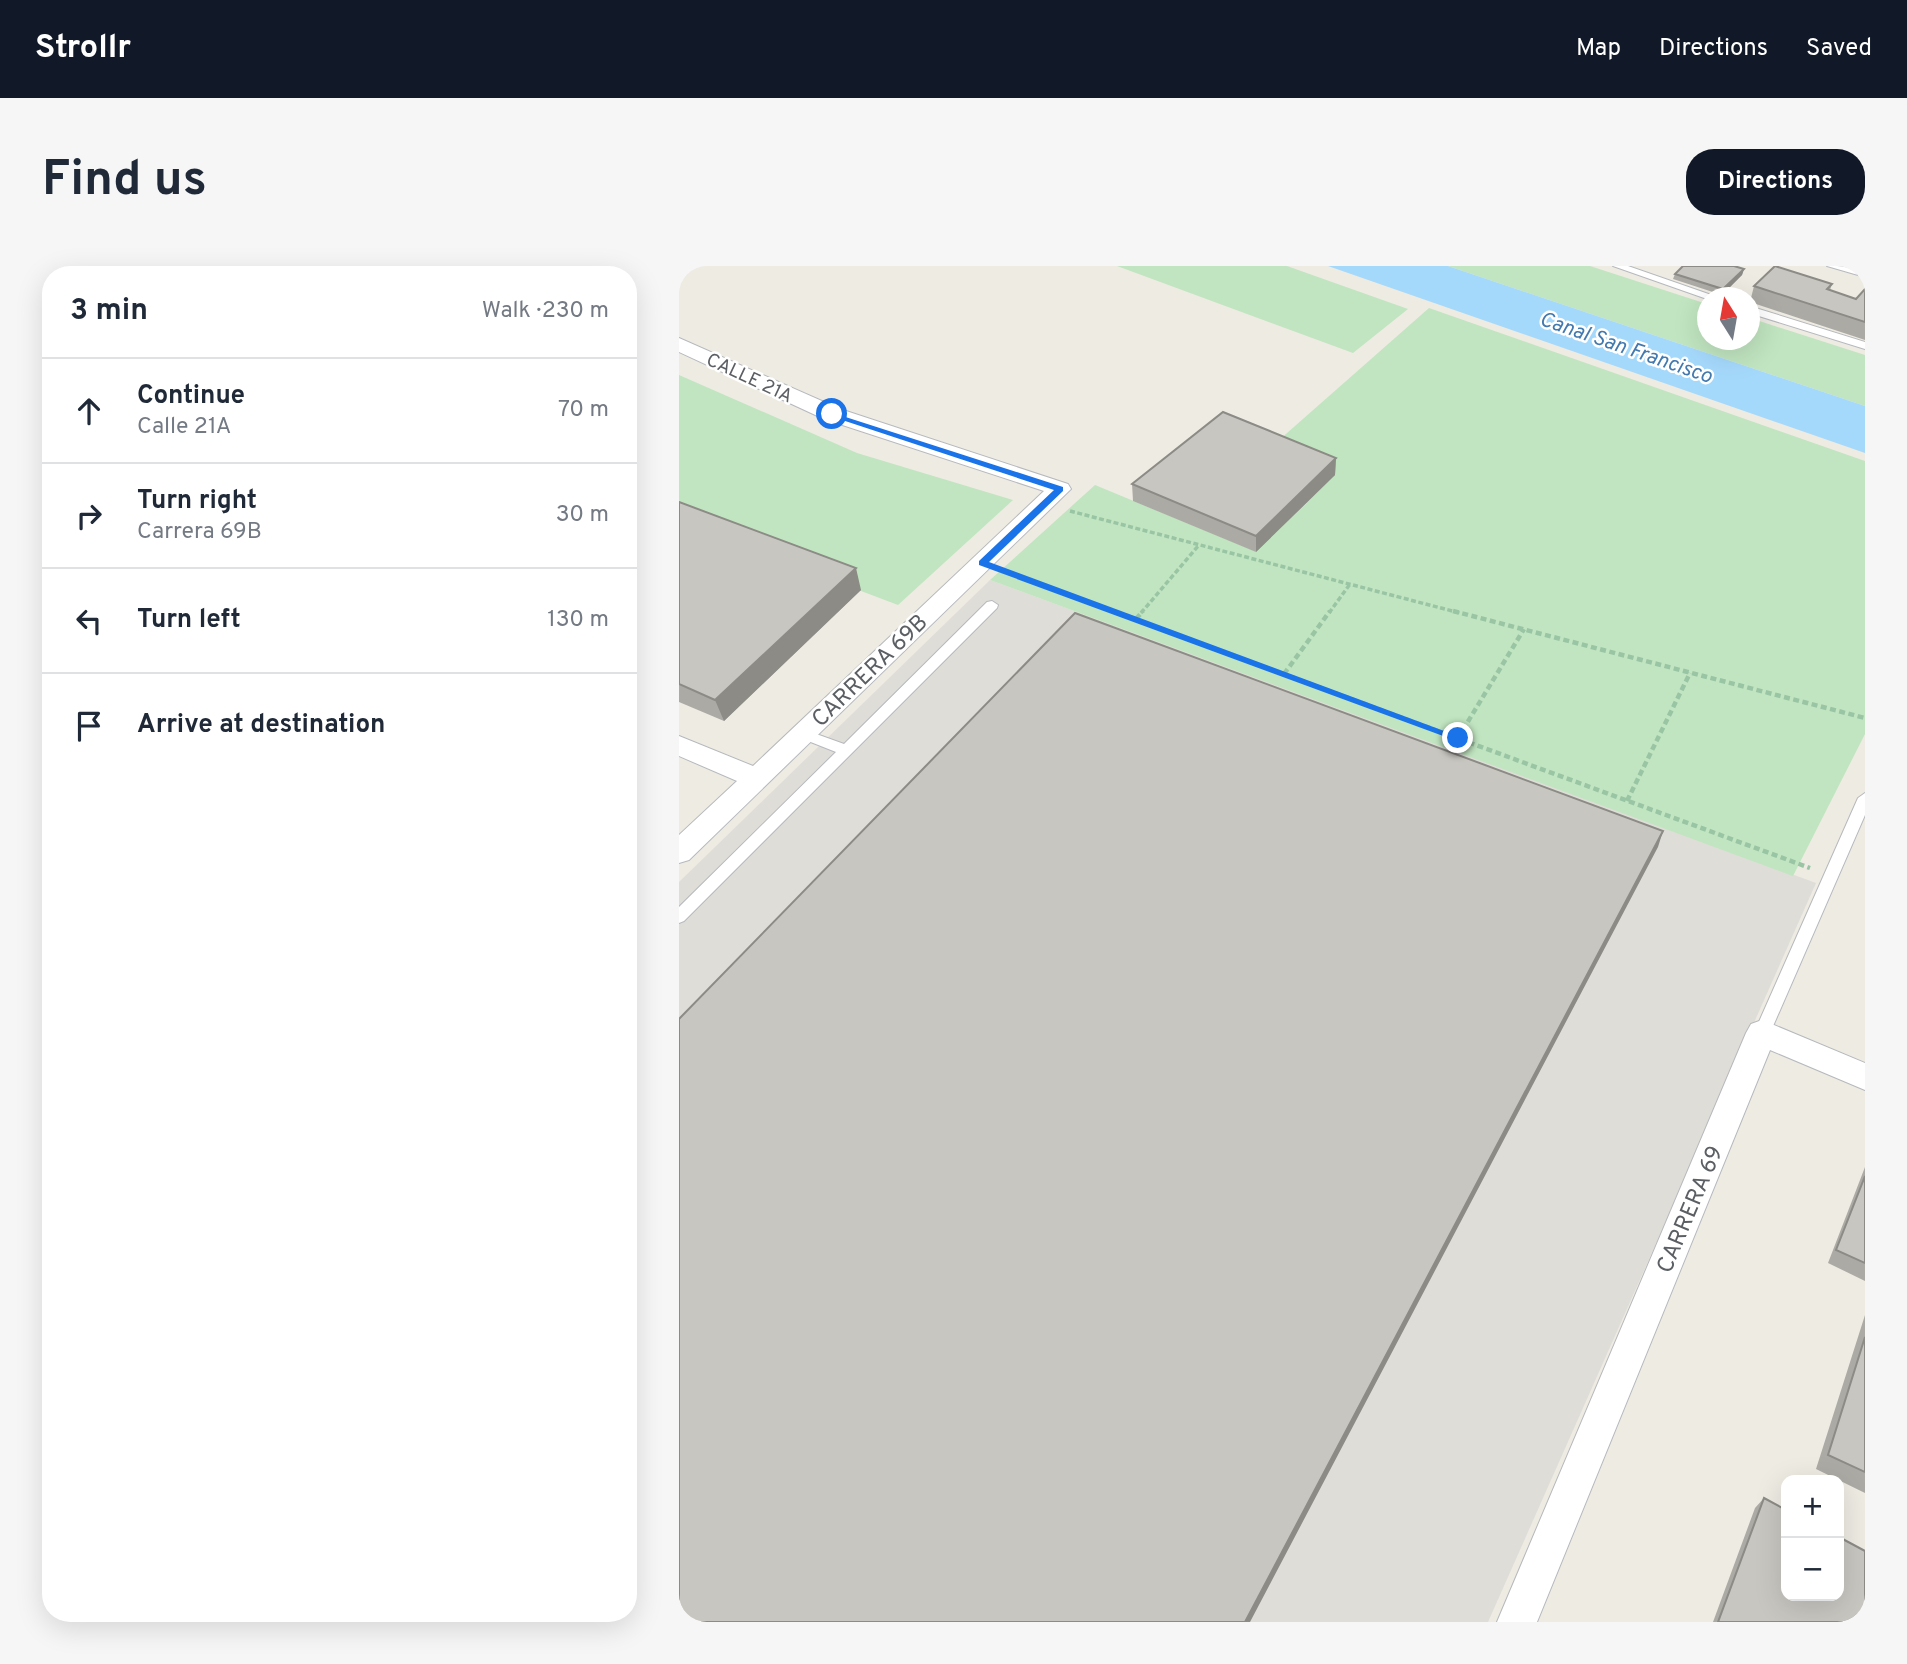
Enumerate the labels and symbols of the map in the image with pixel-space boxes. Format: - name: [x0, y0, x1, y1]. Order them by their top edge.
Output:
- north arrow: [1697, 287, 1760, 350]
- water label: Canal San Francisco: [1536, 306, 1716, 391]
- street label: CALLE 21A: [702, 348, 796, 409]
- route start: [816, 398, 847, 429]
- street label: CARRERA 69B: [807, 609, 935, 734]
- route end: [1442, 722, 1473, 753]
- street label: CARRERA 69: [1652, 1142, 1731, 1278]

